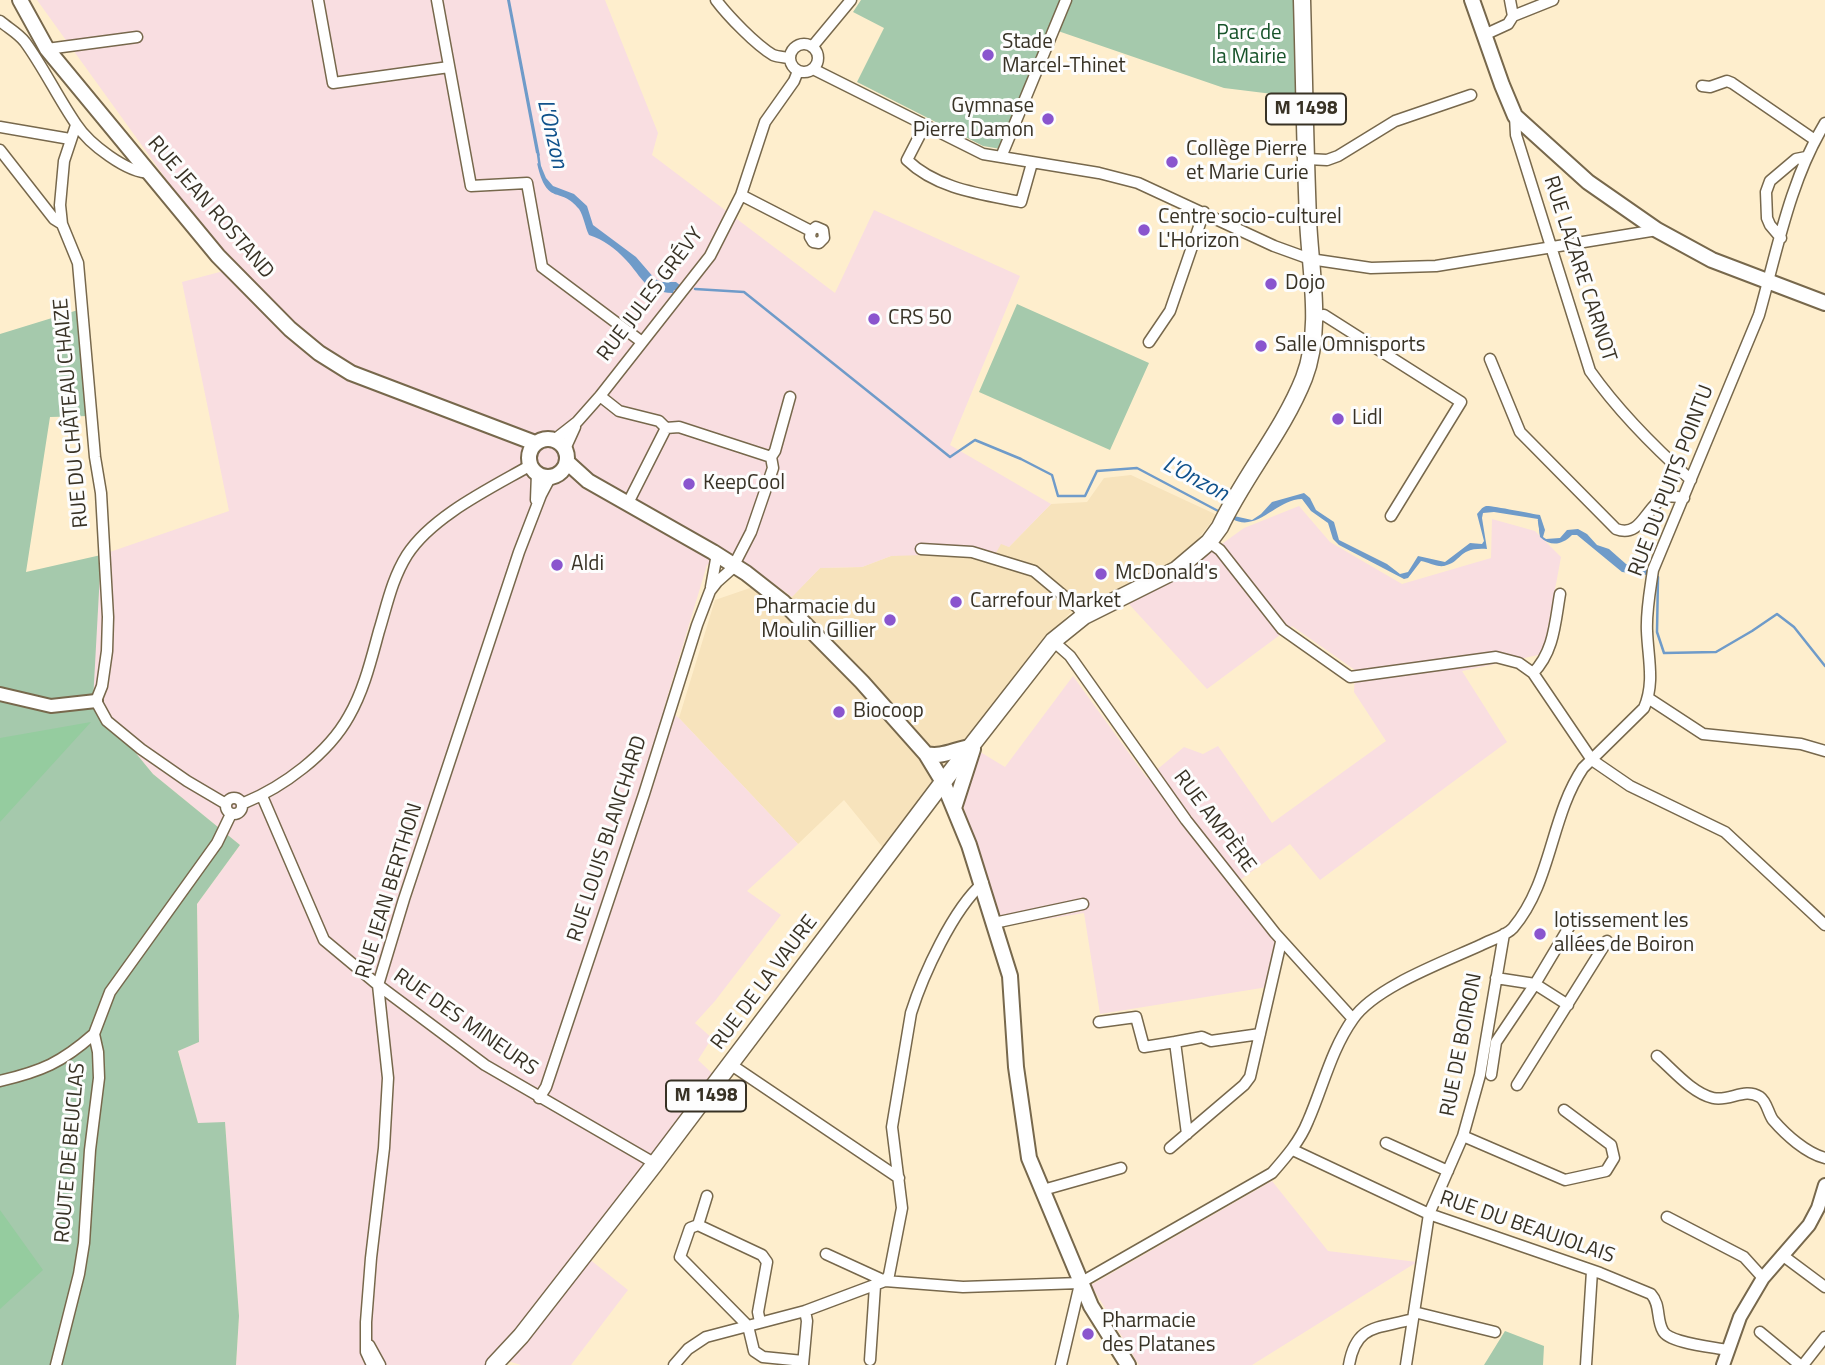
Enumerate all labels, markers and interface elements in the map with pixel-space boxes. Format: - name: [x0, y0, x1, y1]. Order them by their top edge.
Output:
- park label: Parc de la Mairie: [1211, 21, 1287, 71]
- place label: Stade Marcel-Thinet: [1002, 30, 1126, 80]
- marker: Stade Marcel-Thinet: [980, 47, 996, 63]
- place label: Gymnase Pierre Damon: [913, 94, 1034, 144]
- road number: M 1498: [1266, 94, 1346, 124]
- water label: L'Onzon: [530, 97, 572, 171]
- marker: Gymnase Pierre Damon: [1040, 111, 1056, 127]
- street label: RUE JEAN ROSTAND: [141, 132, 279, 284]
- place label: Collège Pierre et Marie Curie: [1186, 137, 1309, 187]
- marker: Collège Pierre et Marie Curie: [1164, 154, 1180, 170]
- street label: RUE LAZARE CARNOT: [1537, 173, 1621, 365]
- place label: Centre socio-culturel L'Horizon: [1158, 205, 1342, 255]
- marker: Centre socio-culturel L'Horizon: [1136, 222, 1152, 238]
- street label: RUE JULES GRÉVY: [593, 223, 709, 367]
- place label: Dojo: [1285, 271, 1325, 297]
- marker: Dojo: [1263, 276, 1279, 292]
- street label: RUE DU CHÂTEAU CHAIZE: [49, 297, 95, 529]
- place label: CRS 50: [888, 306, 952, 332]
- marker: CRS 50: [866, 311, 882, 327]
- place label: Salle Omnisports: [1275, 333, 1425, 359]
- marker: Salle Omnisports: [1253, 338, 1269, 354]
- street label: RUE DU PUITS POINTU: [1624, 382, 1720, 580]
- place label: Lidl: [1352, 406, 1383, 432]
- marker: Lidl: [1330, 411, 1346, 427]
- water label: L'Onzon: [1158, 451, 1232, 509]
- place label: KeepCool: [703, 471, 785, 497]
- marker: KeepCool: [681, 476, 697, 492]
- place label: Aldi: [571, 552, 604, 578]
- marker: Aldi: [549, 557, 565, 573]
- place label: McDonald's: [1115, 561, 1218, 587]
- marker: McDonald's: [1093, 566, 1109, 582]
- place label: Carrefour Market: [970, 589, 1121, 615]
- marker: Carrefour Market: [948, 594, 964, 610]
- place label: Pharmacie du Moulin Gillier: [755, 595, 876, 645]
- marker: Pharmacie du Moulin Gillier: [882, 612, 898, 628]
- place label: Biocoop: [853, 699, 924, 725]
- marker: Biocoop: [831, 704, 847, 720]
- street label: RUE LOUIS BLANCHARD: [563, 733, 653, 945]
- street label: RUE AMPÈRE: [1167, 766, 1261, 878]
- street label: RUE JEAN BERTHON: [351, 800, 429, 982]
- place label: lotissement les allées de Boiron: [1554, 909, 1694, 959]
- street label: RUE DE LA VAURE: [706, 911, 824, 1055]
- marker: lotissement les allées de Boiron: [1532, 926, 1548, 942]
- street label: RUE DES MINEURS: [388, 964, 542, 1082]
- street label: RUE DE BOIRON: [1436, 971, 1488, 1119]
- street label: ROUTE DE BEUCLAS: [51, 1062, 91, 1244]
- road number: M 1498: [666, 1080, 746, 1112]
- street label: RUE DU BEAUJOLAIS: [1436, 1186, 1618, 1270]
- place label: Pharmacie des Platanes: [1102, 1309, 1215, 1359]
- marker: Pharmacie des Platanes: [1080, 1326, 1096, 1342]

